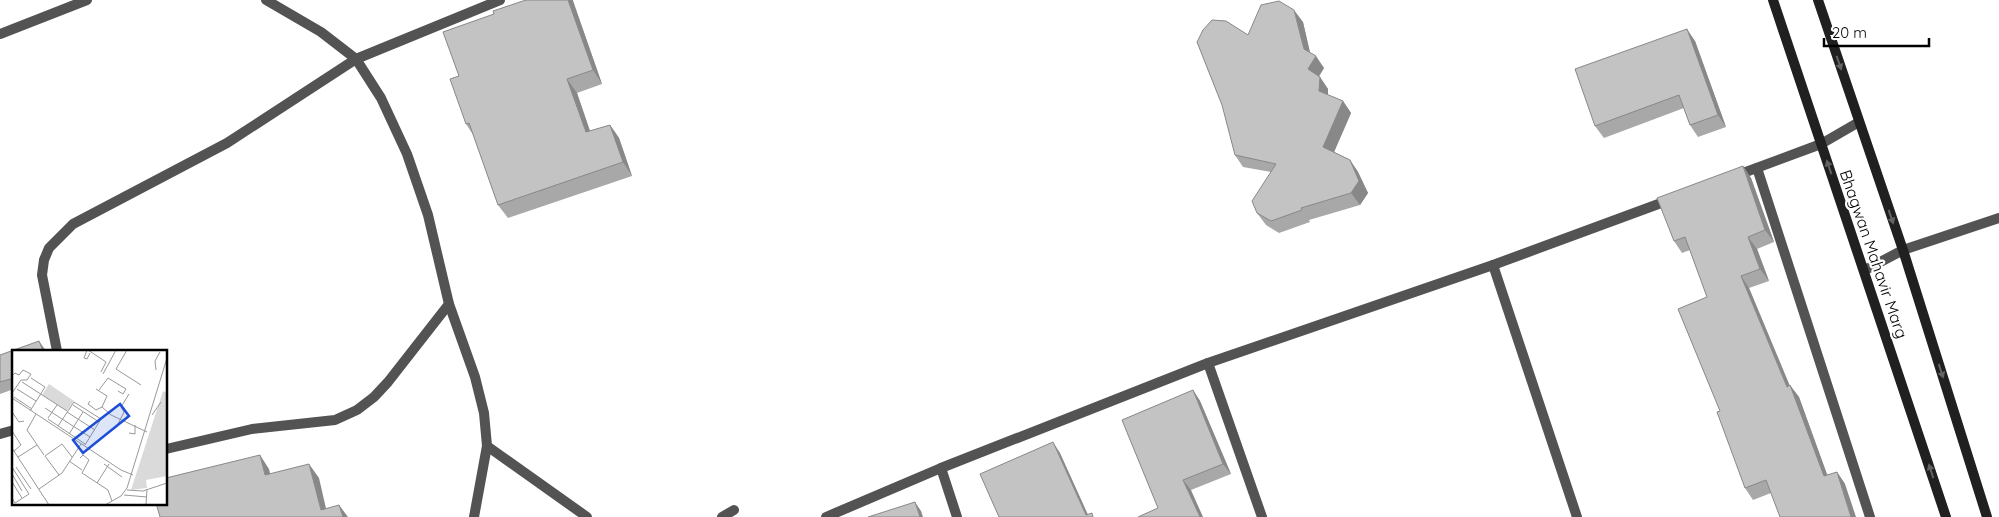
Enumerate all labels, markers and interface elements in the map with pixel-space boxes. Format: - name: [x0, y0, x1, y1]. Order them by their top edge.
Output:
- scale bar: [1824, 15, 1929, 47]
- text: 20 m: [1832, 23, 1867, 42]
- one-way arrow: [1836, 55, 1843, 70]
- one-way arrow: [1825, 160, 1833, 175]
- street label: Bhagwan Mahavir Marg: [1836, 167, 1912, 341]
- one-way arrow: [1888, 209, 1895, 224]
- inset map: [12, 350, 168, 504]
- one-way arrow: [1938, 364, 1945, 379]
- one-way arrow: [1927, 463, 1934, 478]

